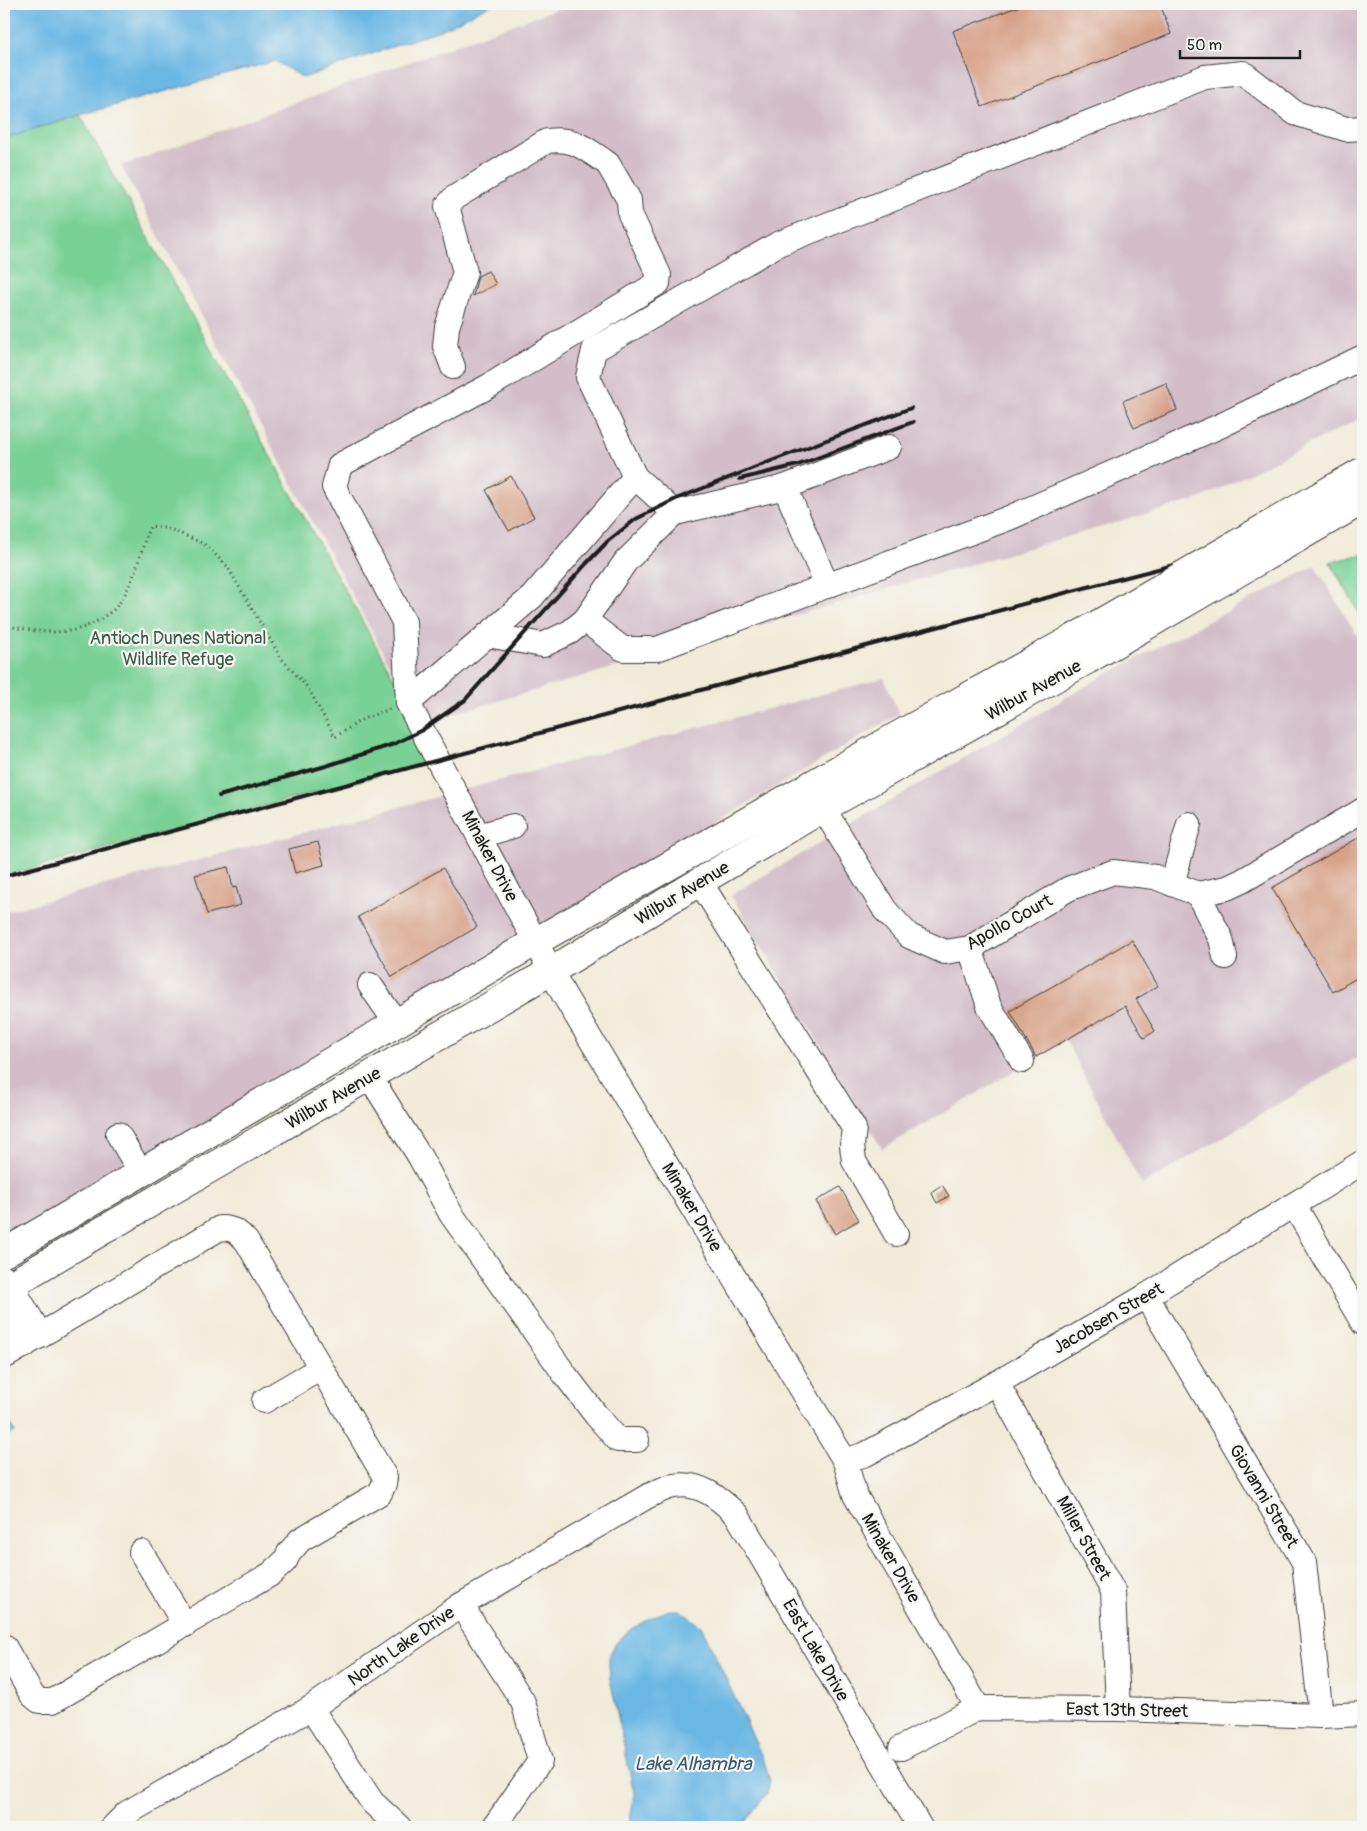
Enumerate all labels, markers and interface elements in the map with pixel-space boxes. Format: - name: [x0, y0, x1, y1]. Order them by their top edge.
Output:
- scale bar: [1180, 28, 1300, 60]
- text: 50 m: [1187, 36, 1222, 55]
- park label: Antioch Dunes National Wildlife Refuge: [89, 627, 267, 671]
- street label: Wilbur Avenue: [981, 655, 1085, 726]
- street label: Minaker Drive: [456, 807, 523, 906]
- street label: Wilbur Avenue: [631, 856, 734, 931]
- street label: Apollo Court: [962, 889, 1057, 956]
- street label: Wilbur Avenue: [281, 1062, 385, 1135]
- street label: Minaker Drive: [656, 1159, 727, 1256]
- street label: Jacobsen Street: [1049, 1277, 1168, 1359]
- street label: Giovanni Street: [1224, 1440, 1304, 1553]
- street label: Miller Street: [1051, 1492, 1116, 1585]
- street label: Minaker Drive: [856, 1509, 926, 1607]
- street label: East Lake Drive: [777, 1595, 854, 1706]
- street label: North Lake Drive: [343, 1601, 459, 1692]
- street label: East 13th Street: [1066, 1698, 1189, 1723]
- water label: Lake Alhambra: [634, 1752, 753, 1776]

